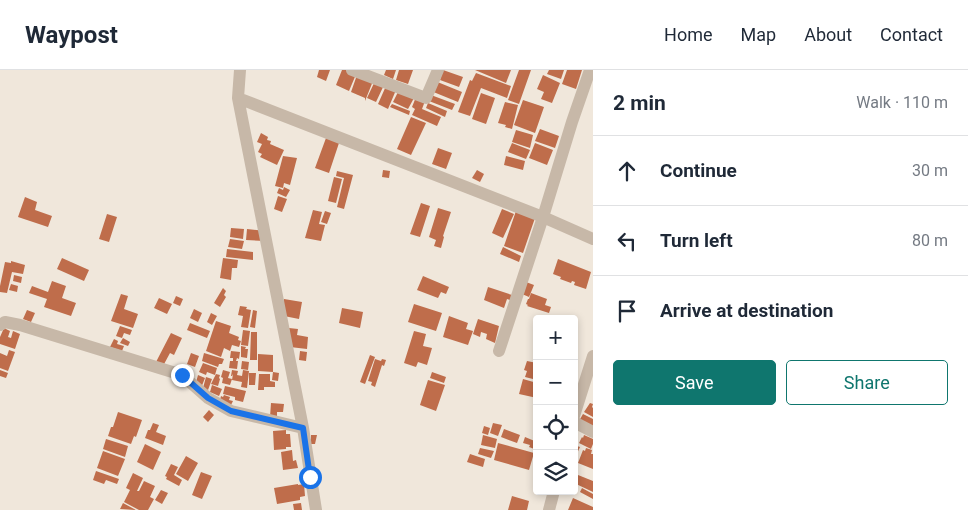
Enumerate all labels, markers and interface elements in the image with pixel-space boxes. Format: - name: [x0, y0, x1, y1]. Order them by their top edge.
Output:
- text: Waypost: [25, 21, 118, 49]
- text: Home: [664, 24, 713, 45]
- text: Map: [741, 24, 776, 45]
- text: About: [804, 24, 852, 45]
- text: Contact: [880, 24, 943, 45]
- text: 2 min: [613, 91, 666, 115]
- text: Walk · 110 m: [856, 93, 948, 112]
- icon: ahead: [613, 157, 641, 185]
- text: Continue: [660, 159, 737, 182]
- text: 30 m: [912, 161, 948, 180]
- icon: left: [613, 227, 641, 255]
- text: Turn left: [660, 229, 733, 252]
- text: 80 m: [912, 231, 948, 250]
- icon: arrive: [613, 297, 641, 325]
- text: Arrive at destination: [660, 299, 833, 322]
- map controls: [533, 315, 578, 495]
- button: +: [533, 315, 578, 360]
- button: −: [533, 360, 578, 405]
- button: Save: [613, 360, 776, 405]
- button: Share: [786, 360, 948, 405]
- route end: [171, 364, 194, 387]
- button: locate: [533, 405, 578, 450]
- button: layers: [533, 450, 578, 495]
- route start: [299, 466, 322, 489]

